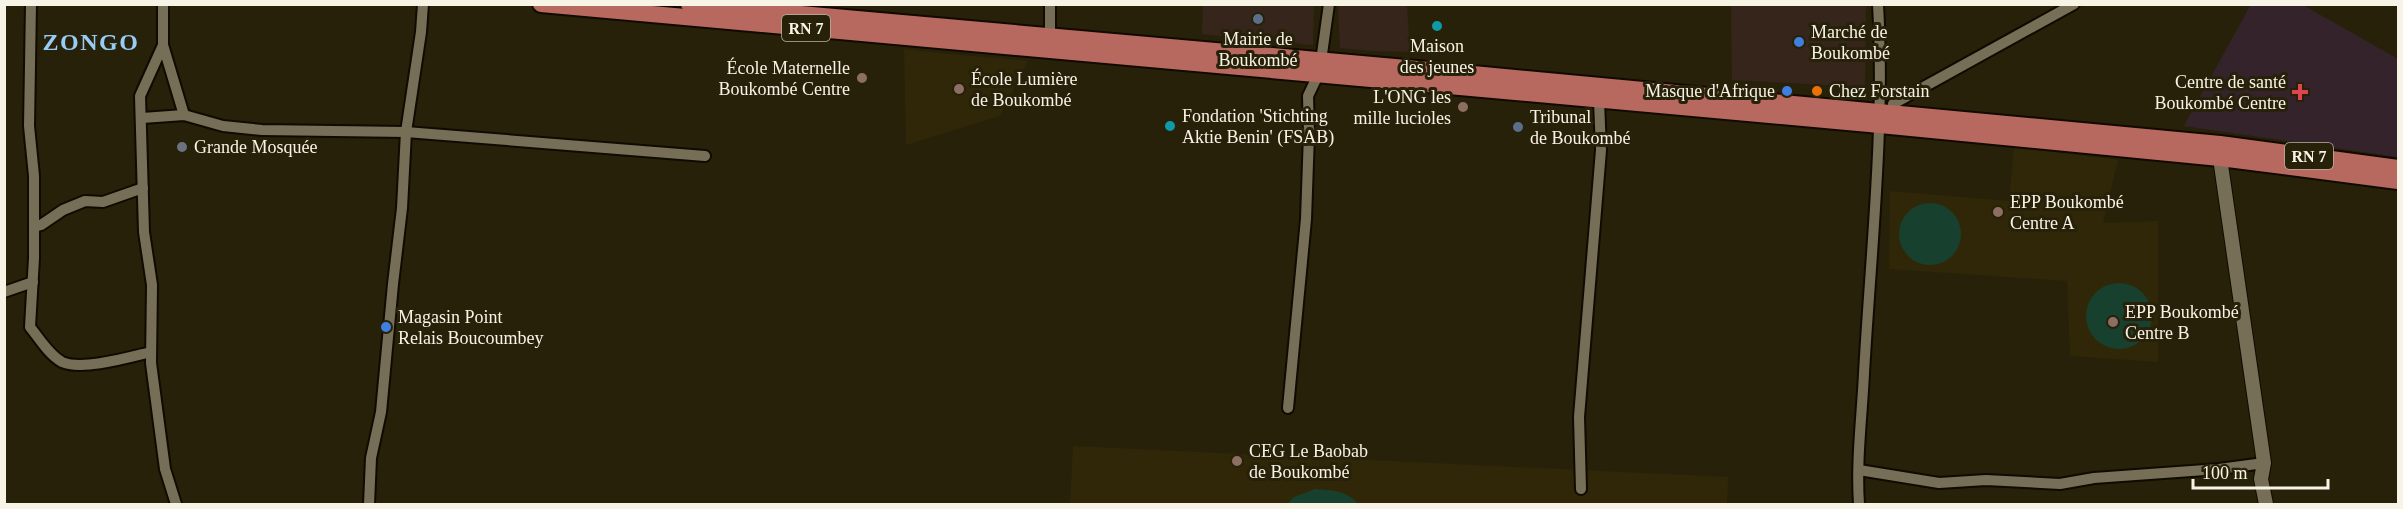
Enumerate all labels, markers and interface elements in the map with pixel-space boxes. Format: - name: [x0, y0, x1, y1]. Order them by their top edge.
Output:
- marker: Mairie de Boukombé: [1251, 12, 1265, 26]
- road number: RN 7: [782, 15, 830, 41]
- marker: Maison des jeunes: [1430, 19, 1444, 33]
- place label: Marché de Boukombé: [1811, 22, 1890, 63]
- district label: ZONGO: [43, 29, 139, 55]
- place label: Mairie de Boukombé: [1219, 29, 1298, 70]
- marker: Marché de Boukombé: [1792, 35, 1806, 49]
- place label: Maison des jeunes: [1400, 36, 1474, 77]
- place label: École Maternelle Boukombé Centre: [719, 57, 850, 99]
- place label: École Lumière de Boukombé: [971, 68, 1077, 110]
- marker: École Maternelle Boukombé Centre: [855, 71, 869, 85]
- place label: Centre de santé Boukombé Centre: [2155, 72, 2286, 113]
- place label: Masque d'Afrique: [1645, 81, 1775, 101]
- place label: Chez Forstain: [1829, 81, 1930, 101]
- marker: École Lumière de Boukombé: [952, 82, 966, 96]
- marker: Centre de santé Boukombé Centre: [2291, 83, 2309, 101]
- marker: Masque d'Afrique: [1780, 84, 1794, 98]
- marker: Chez Forstain: [1810, 84, 1824, 98]
- place label: L'ONG les mille lucioles: [1354, 87, 1451, 128]
- marker: L'ONG les mille lucioles: [1456, 100, 1470, 114]
- place label: Fondation 'Stichting Aktie Benin' (FSAB): [1182, 106, 1334, 148]
- place label: Tribunal de Boukombé: [1530, 107, 1631, 148]
- marker: Fondation 'Stichting Aktie Benin' (FSAB): [1163, 119, 1177, 133]
- marker: Tribunal de Boukombé: [1511, 120, 1525, 134]
- place label: Grande Mosquée: [194, 137, 317, 157]
- marker: Grande Mosquée: [175, 140, 189, 154]
- road number: RN 7: [2285, 143, 2333, 169]
- place label: EPP Boukombé Centre A: [2010, 192, 2124, 233]
- marker: EPP Boukombé Centre A: [1991, 205, 2005, 219]
- place label: EPP Boukombé Centre B: [2125, 302, 2239, 343]
- place label: Magasin Point Relais Boucoumbey: [398, 307, 543, 348]
- marker: EPP Boukombé Centre B: [2106, 315, 2120, 329]
- marker: Magasin Point Relais Boucoumbey: [379, 320, 393, 334]
- place label: CEG Le Baobab de Boukombé: [1249, 441, 1368, 482]
- scale bar: [2193, 452, 2328, 490]
- marker: CEG Le Baobab de Boukombé: [1230, 454, 1244, 468]
- text: 100 m: [2202, 463, 2248, 483]

